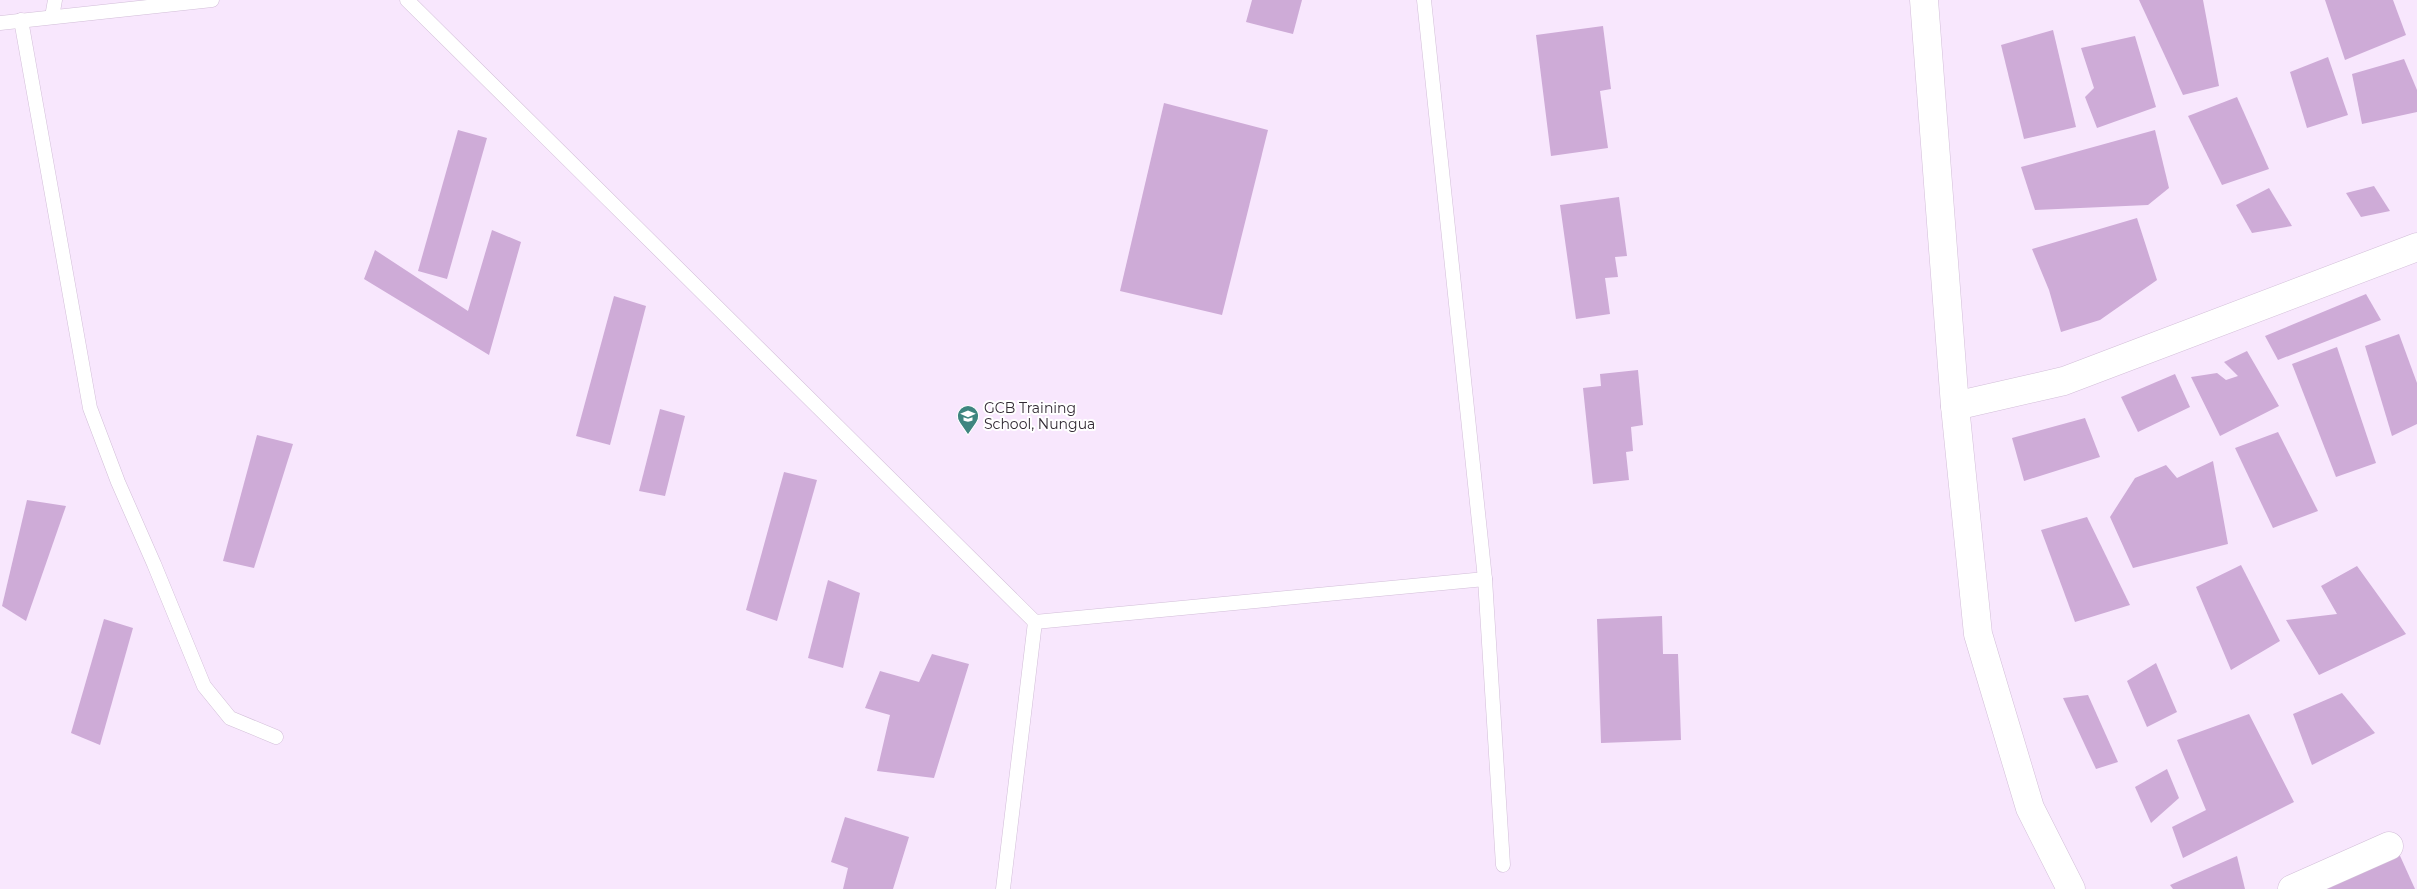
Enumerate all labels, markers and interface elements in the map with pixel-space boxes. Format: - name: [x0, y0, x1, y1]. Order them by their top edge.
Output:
- place label: GCB Training School, Nungua: [984, 399, 1095, 433]
- school or university icon: GCB Training School, Nungua: [956, 404, 980, 435]

